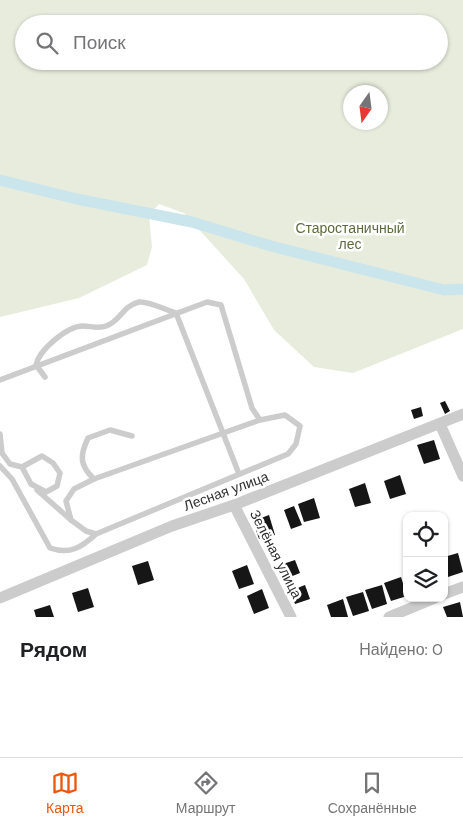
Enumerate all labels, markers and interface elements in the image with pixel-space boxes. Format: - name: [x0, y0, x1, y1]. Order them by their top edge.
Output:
- search box: [15, 15, 448, 70]
- icon: search: [33, 29, 61, 57]
- text: Поиск: [73, 30, 126, 55]
- north arrow: [343, 85, 388, 130]
- park label: Старостаничный лес: [295, 219, 405, 253]
- street label: Лесная улица: [181, 467, 271, 515]
- street label: Зелёная улица: [246, 507, 306, 602]
- map controls: [403, 512, 448, 602]
- button: locate: [403, 512, 448, 557]
- button: layers: [403, 557, 448, 602]
- text: Рядом: [20, 636, 87, 664]
- text: Найдено: 0: [359, 639, 443, 660]
- tab: Карта: [46, 769, 84, 817]
- tab: Маршрут: [176, 769, 235, 817]
- tab: Сохранённые: [328, 769, 417, 817]

